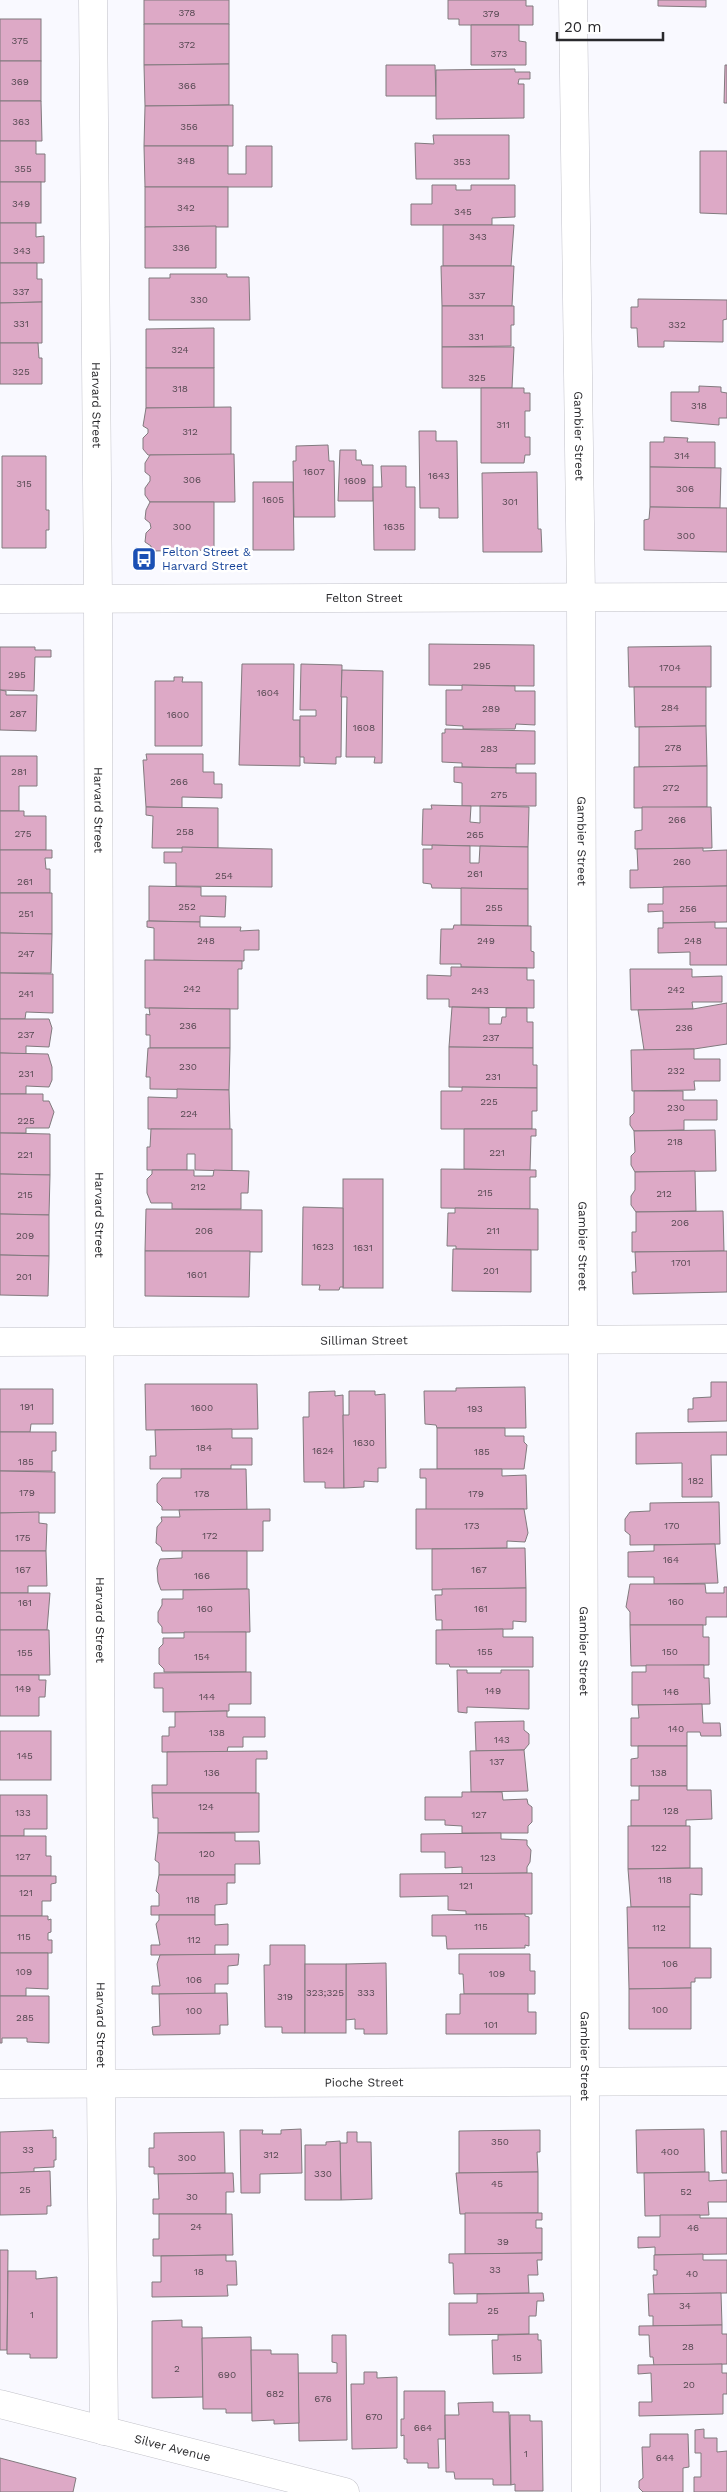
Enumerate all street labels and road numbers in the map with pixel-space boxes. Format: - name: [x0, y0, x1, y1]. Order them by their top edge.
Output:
- street label: Harvard Street: [89, 362, 104, 448]
- street label: Gambier Street: [571, 391, 586, 481]
- street label: Felton Street: [325, 591, 403, 605]
- street label: Harvard Street: [91, 767, 106, 853]
- street label: Gambier Street: [575, 796, 589, 886]
- street label: Harvard Street: [92, 1172, 106, 1258]
- street label: Gambier Street: [576, 1201, 590, 1291]
- street label: Silliman Street: [320, 1333, 408, 1348]
- street label: Harvard Street: [93, 1577, 107, 1663]
- street label: Gambier Street: [577, 1606, 591, 1696]
- street label: Harvard Street: [94, 1982, 108, 2068]
- street label: Gambier Street: [578, 2011, 592, 2101]
- street label: Pioche Street: [324, 2075, 404, 2090]
- street label: Silver Avenue: [133, 2432, 212, 2464]

